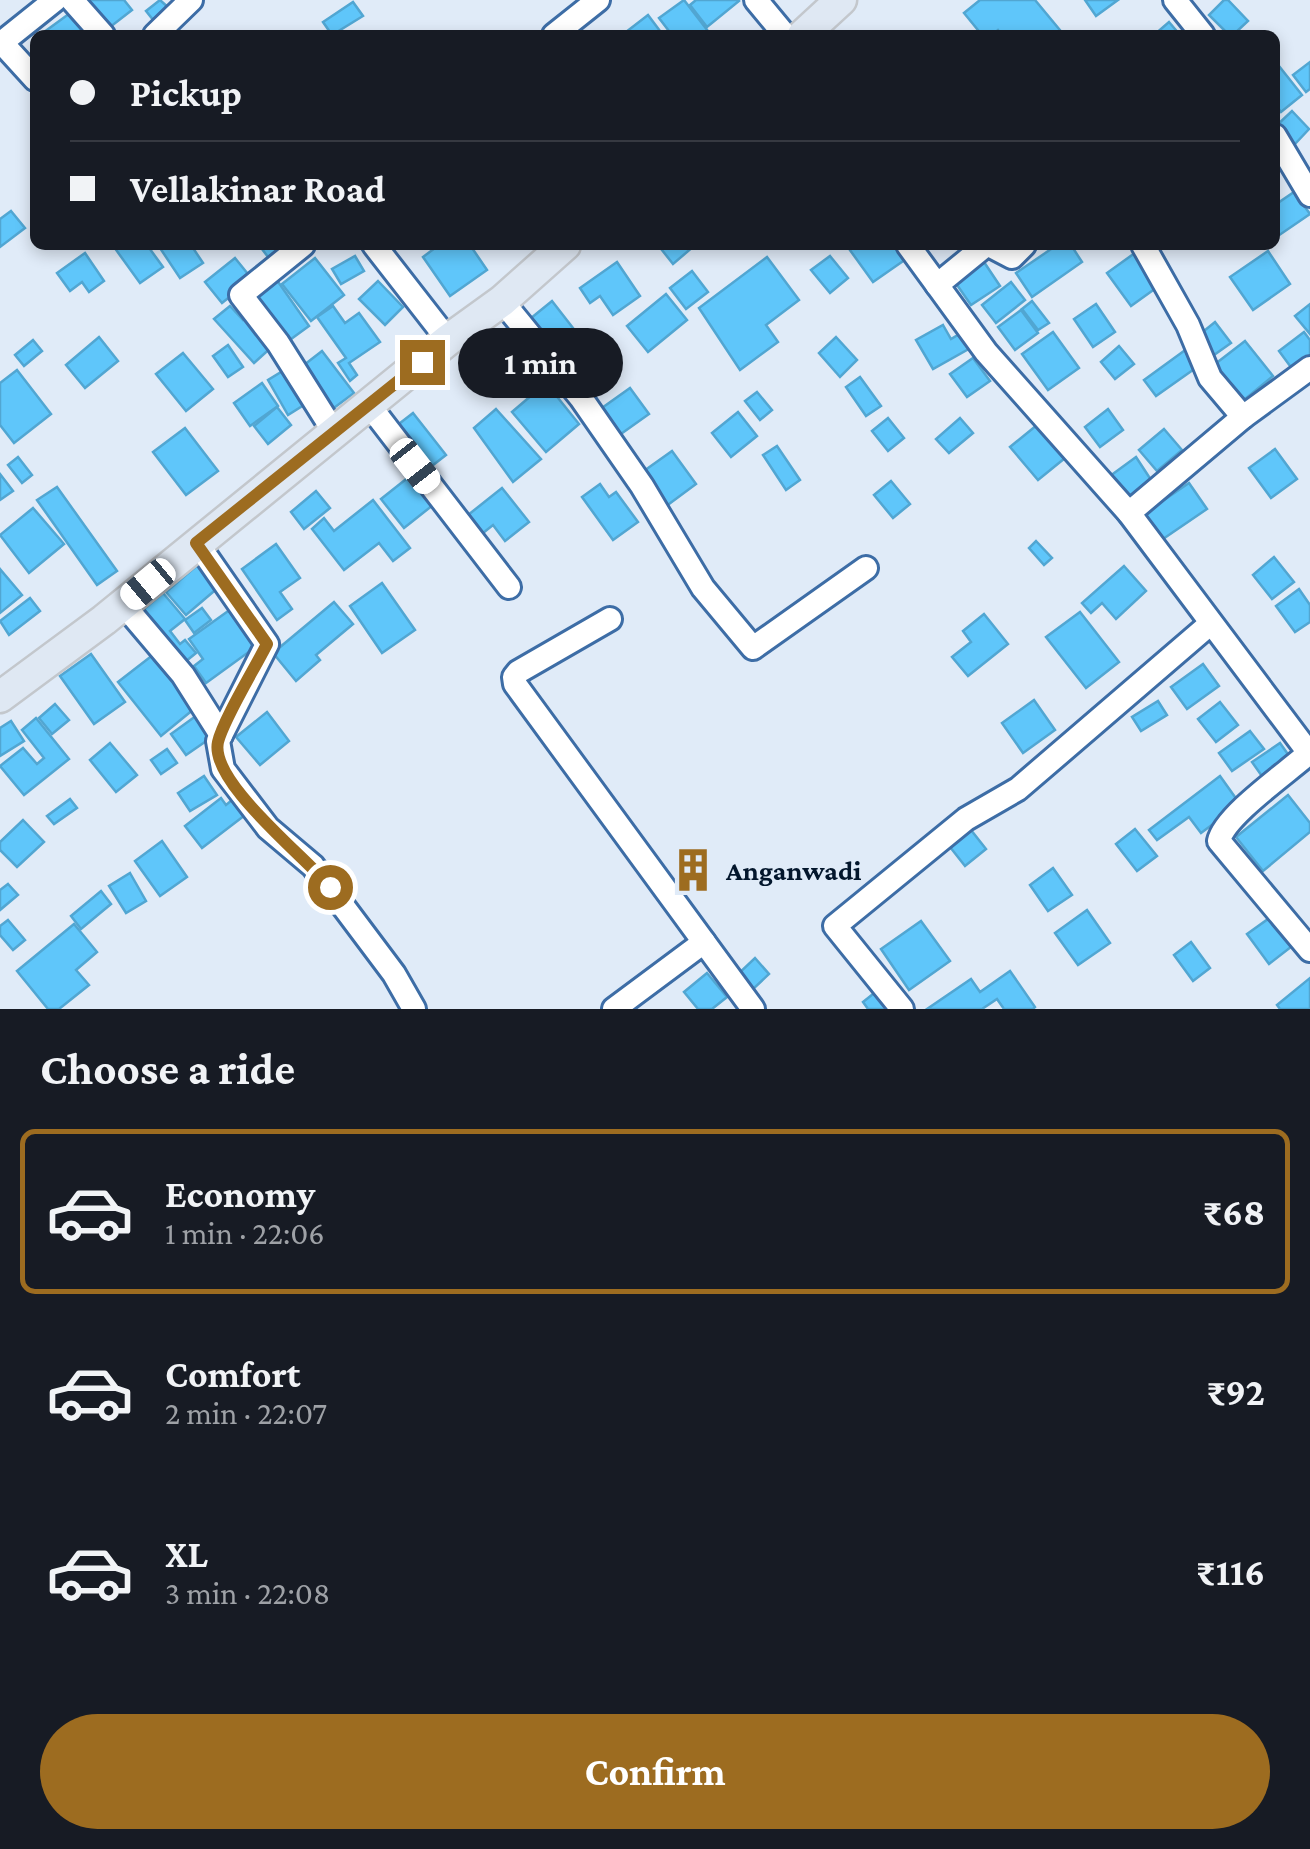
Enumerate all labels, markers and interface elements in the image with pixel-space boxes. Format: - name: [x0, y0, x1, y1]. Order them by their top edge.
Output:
- text: Pickup: [130, 72, 242, 114]
- text: Vellakinar Road: [130, 168, 385, 210]
- callout: 1 min: [457, 327, 622, 397]
- route end: [400, 340, 445, 385]
- text: 1 min: [504, 345, 577, 381]
- car: [385, 433, 445, 499]
- car: [115, 553, 181, 615]
- building icon: Anganwadi: [669, 846, 717, 894]
- place label: Anganwadi: [725, 855, 861, 886]
- route start: [308, 865, 353, 910]
- text: Choose a ride: [40, 1044, 295, 1094]
- icon: car: [45, 1167, 135, 1257]
- text: Economy: [165, 1173, 315, 1215]
- text: ₹68: [1203, 1191, 1265, 1233]
- text: 1 min · 22:06: [165, 1215, 325, 1251]
- icon: car: [45, 1347, 135, 1437]
- text: Comfort: [165, 1353, 301, 1395]
- text: ₹92: [1206, 1371, 1265, 1413]
- text: 2 min · 22:07: [165, 1395, 327, 1431]
- icon: car: [45, 1527, 135, 1617]
- text: XL: [165, 1533, 208, 1575]
- text: ₹116: [1196, 1551, 1265, 1593]
- text: 3 min · 22:08: [165, 1575, 330, 1611]
- button: Confirm: [40, 1714, 1270, 1829]

